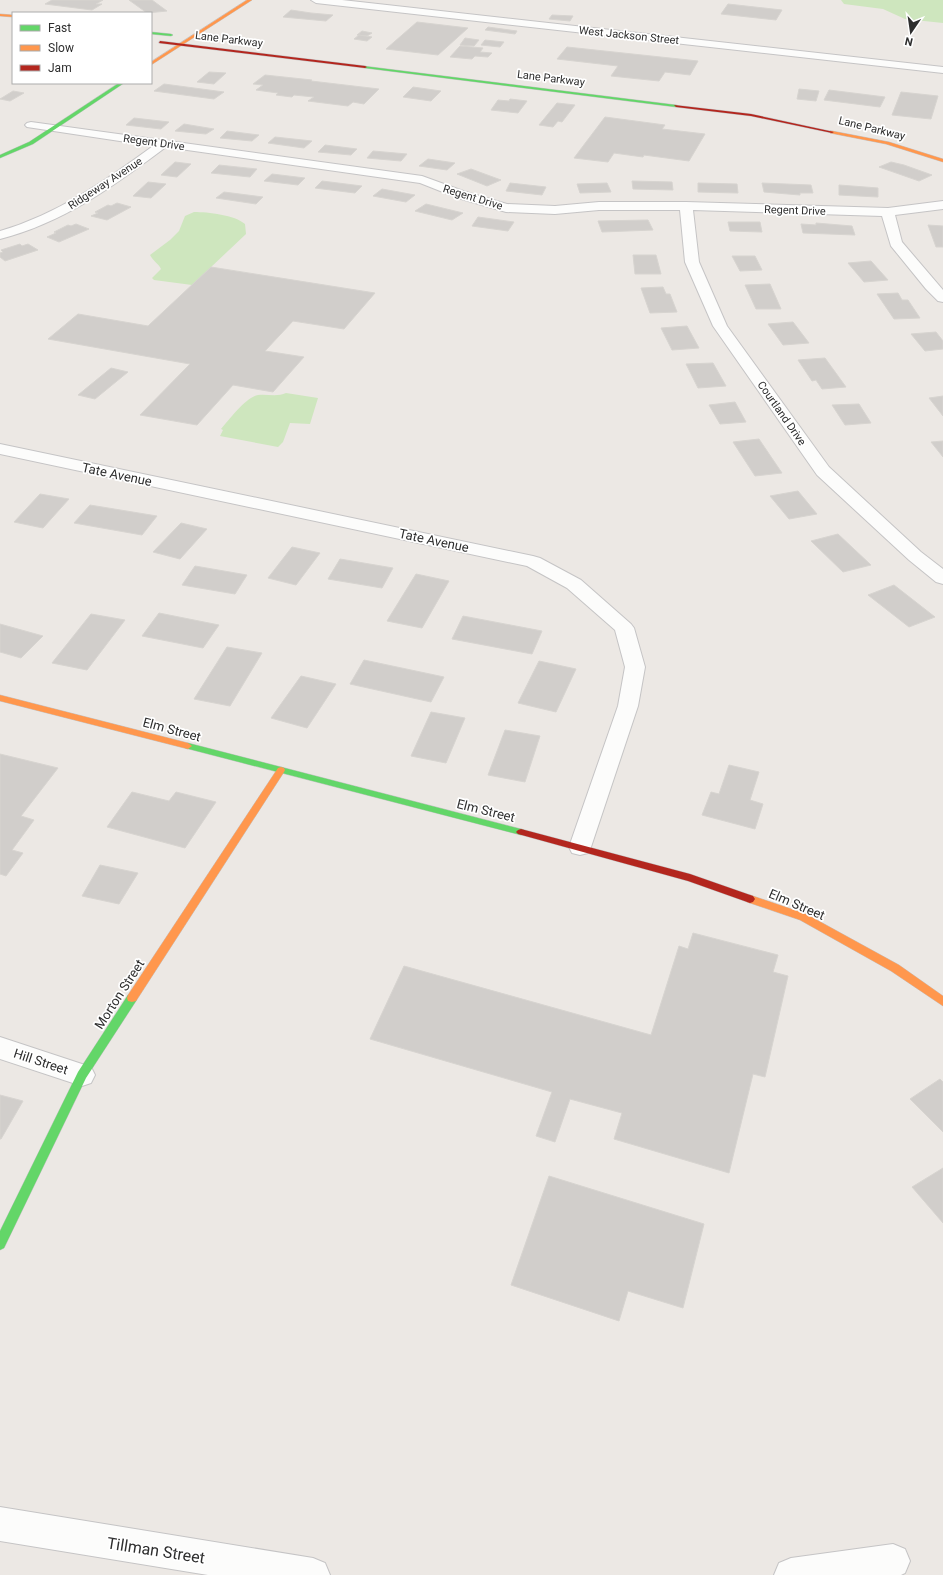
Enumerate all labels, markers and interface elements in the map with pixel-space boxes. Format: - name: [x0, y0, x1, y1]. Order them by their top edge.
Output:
- legend: [12, 12, 152, 84]
- north arrow: [891, 12, 931, 52]
- text: Fast: [48, 21, 71, 35]
- street label: West Jackson Street: [578, 24, 680, 47]
- street label: Lane Parkway: [194, 29, 264, 50]
- text: N: [903, 34, 914, 48]
- text: Slow: [48, 41, 74, 55]
- text: Jam: [48, 61, 72, 75]
- street label: Lane Parkway: [516, 68, 586, 89]
- street label: Lane Parkway: [837, 114, 907, 143]
- street label: Regent Drive: [122, 132, 186, 153]
- street label: Ridgeway Avenue: [66, 155, 145, 212]
- street label: Regent Drive: [441, 182, 504, 213]
- street label: Regent Drive: [764, 203, 826, 218]
- street label: Courtland Drive: [755, 379, 809, 448]
- street label: Tate Avenue: [81, 460, 153, 489]
- street label: Tate Avenue: [398, 526, 470, 555]
- street label: Elm Street: [141, 715, 203, 744]
- street label: Elm Street: [455, 796, 517, 825]
- street label: Elm Street: [766, 886, 827, 923]
- street label: Morton Street: [91, 957, 147, 1032]
- street label: Hill Street: [12, 1046, 70, 1077]
- street label: Tillman Street: [106, 1533, 206, 1568]

